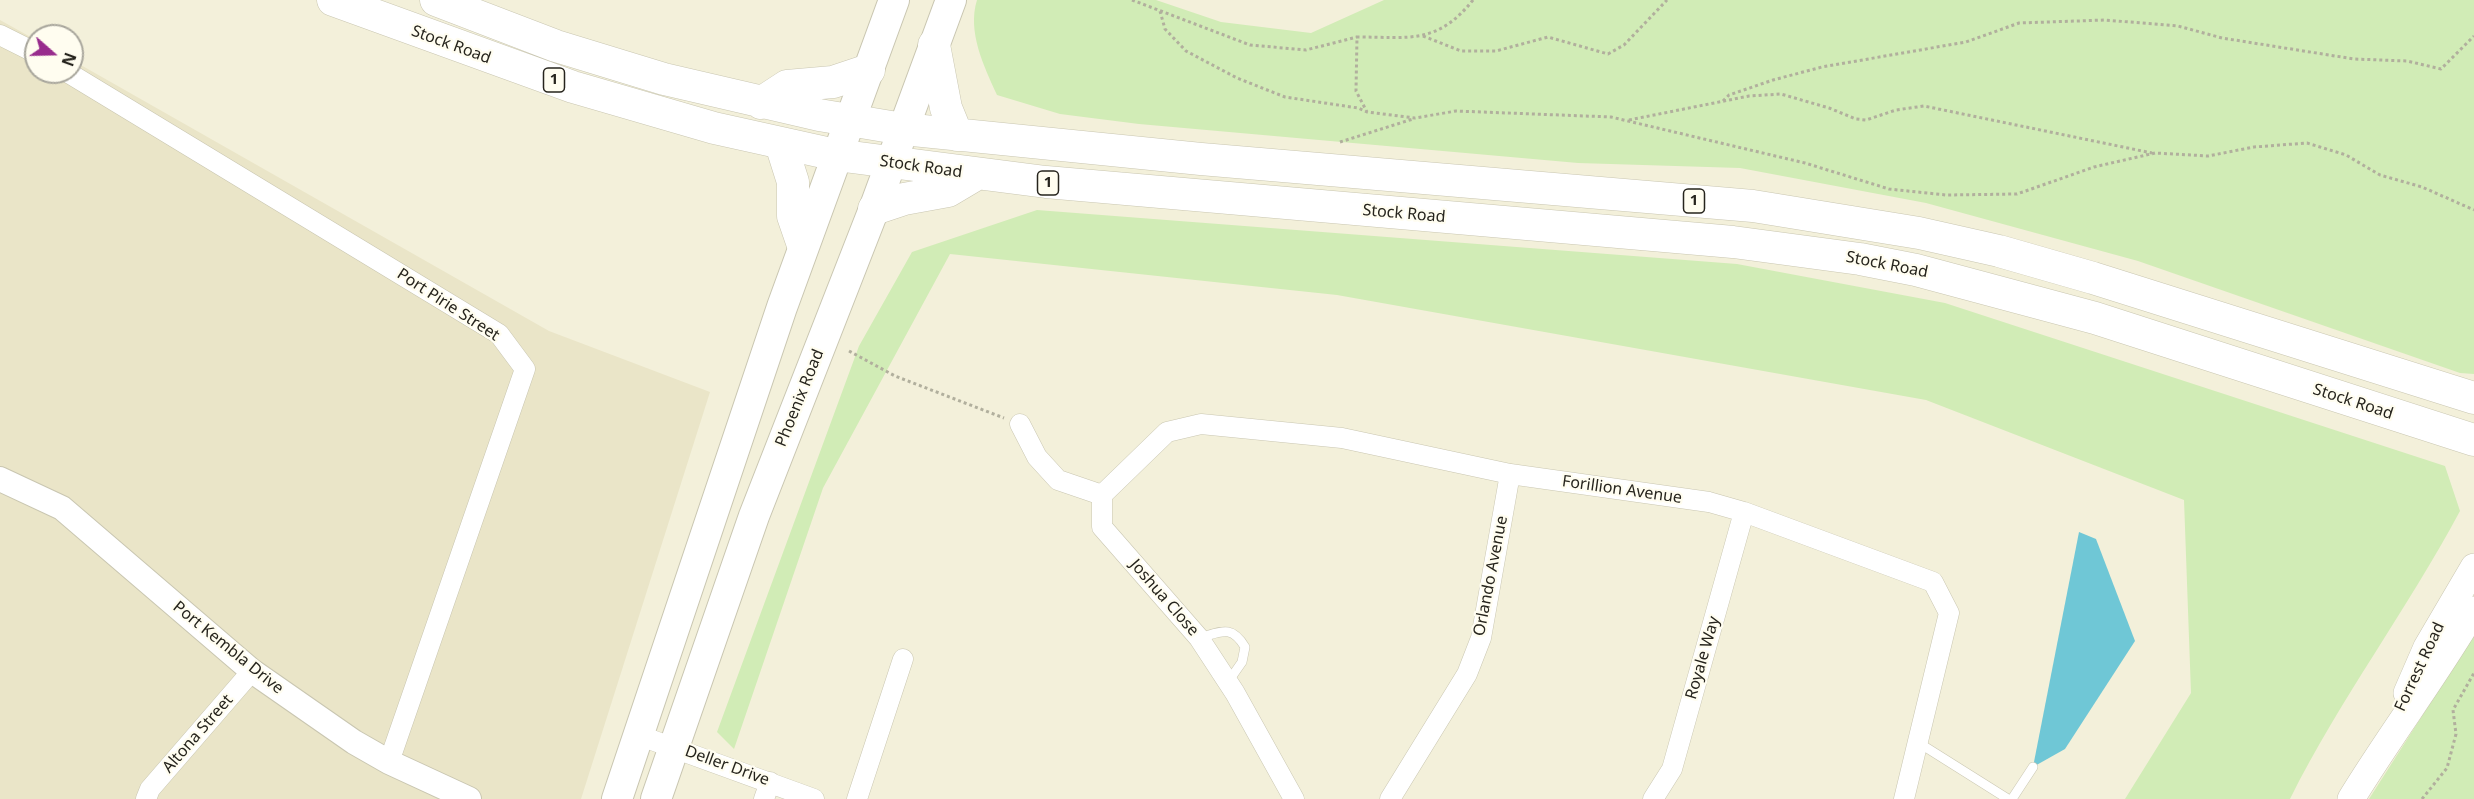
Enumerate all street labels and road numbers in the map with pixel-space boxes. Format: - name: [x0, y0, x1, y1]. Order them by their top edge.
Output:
- street label: Stock Road: [409, 22, 493, 68]
- road number: 1: [544, 68, 564, 92]
- street label: Stock Road: [879, 152, 963, 182]
- road number: 1: [1038, 171, 1058, 195]
- road number: 1: [1684, 189, 1704, 213]
- street label: Stock Road: [1362, 201, 1446, 227]
- street label: Stock Road: [1844, 248, 1930, 282]
- street label: Port Pirie Street: [393, 265, 503, 345]
- street label: Phoenix Road: [772, 346, 828, 450]
- street label: Stock Road: [2311, 380, 2395, 424]
- street label: Forillion Avenue: [1561, 472, 1683, 508]
- street label: Orlando Avenue: [1470, 514, 1512, 638]
- street label: Joshua Close: [1126, 556, 1202, 640]
- street label: Port Kembla Drive: [169, 598, 287, 698]
- street label: Royale Way: [1682, 614, 1724, 702]
- street label: Forrest Road: [2391, 619, 2449, 715]
- street label: Altona Street: [159, 691, 237, 777]
- street label: Deller Drive: [682, 742, 772, 790]

